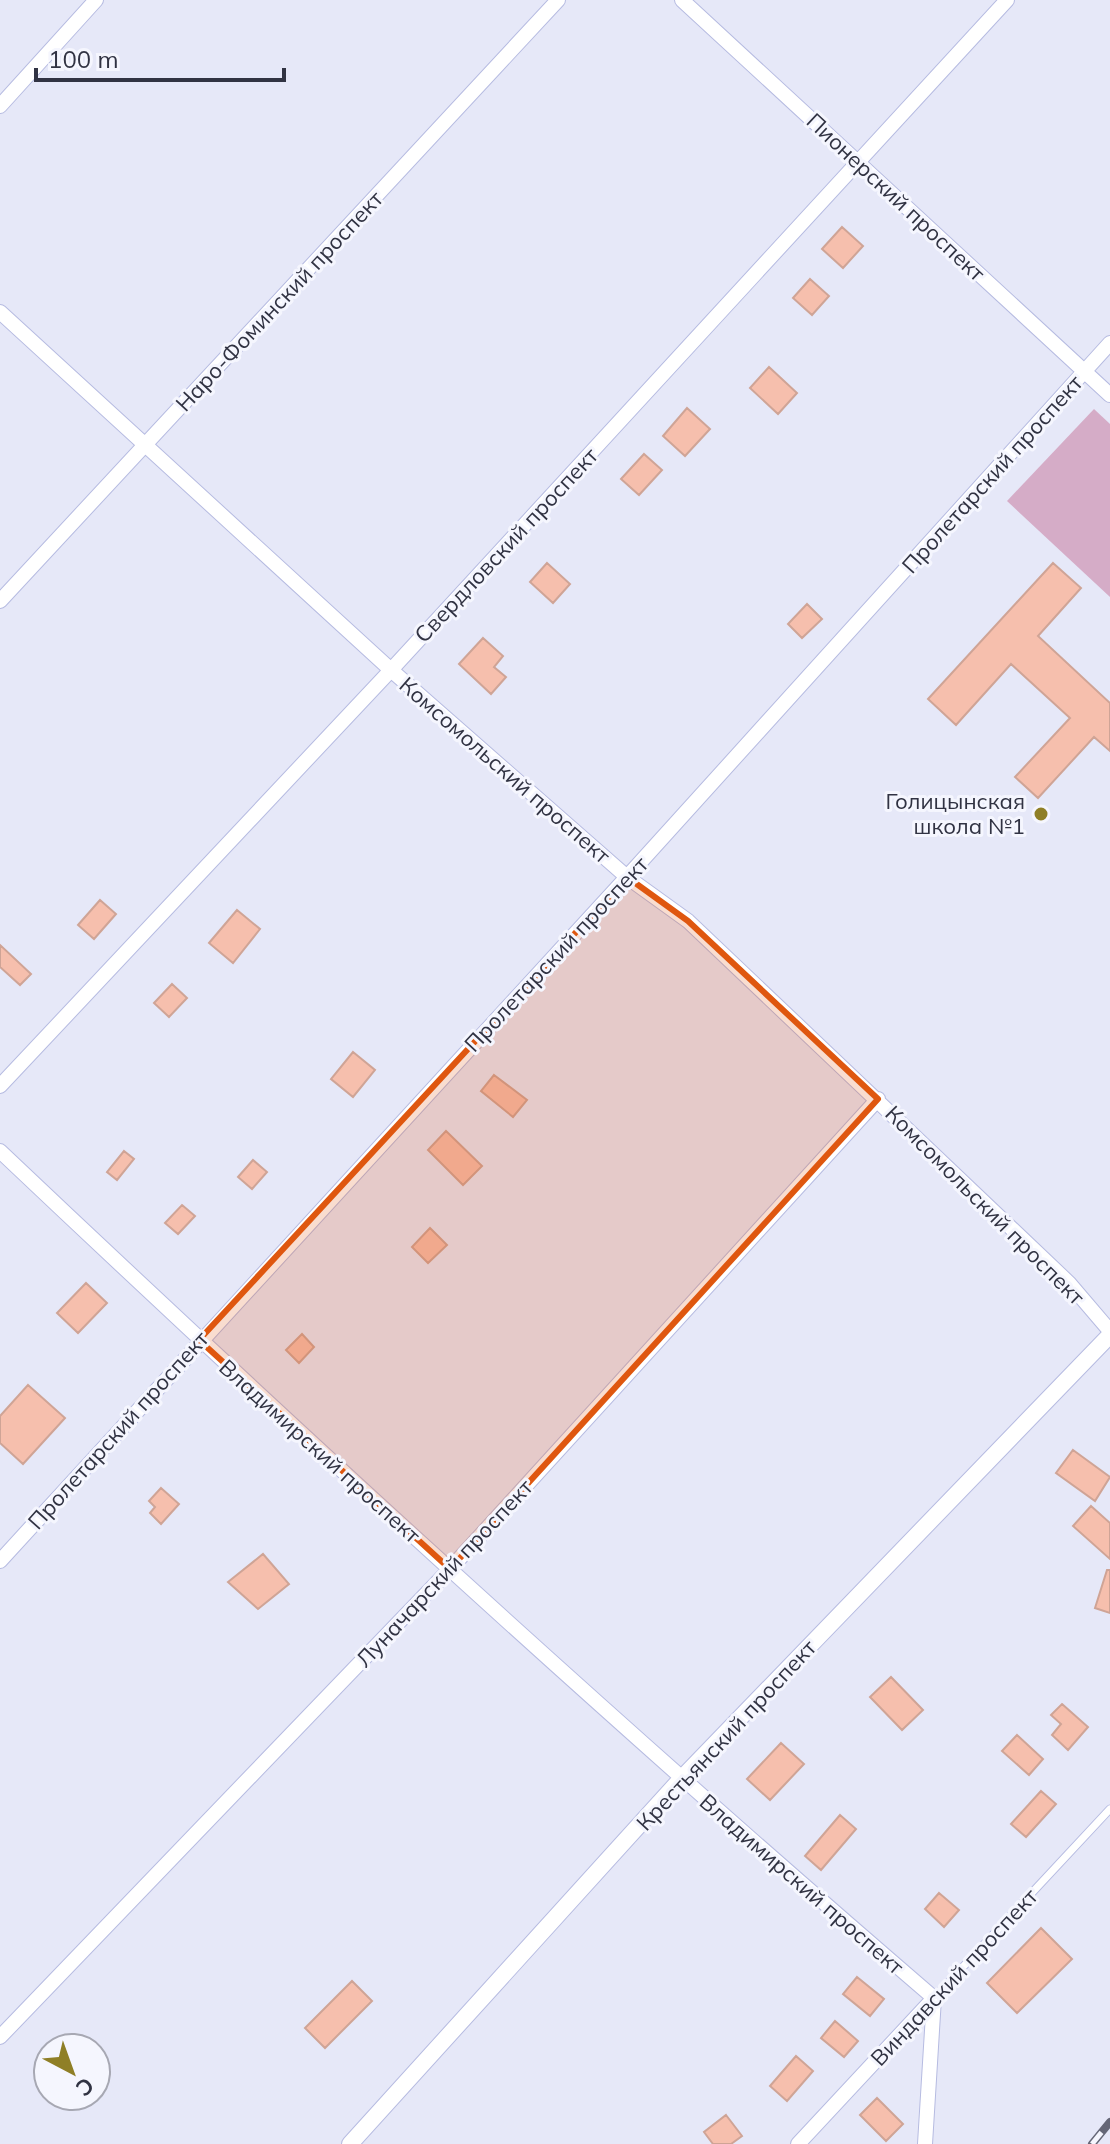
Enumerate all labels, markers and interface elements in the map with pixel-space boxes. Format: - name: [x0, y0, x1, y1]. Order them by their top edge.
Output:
- scale bar: [36, 32, 284, 82]
- text: 100 m: [48, 44, 119, 74]
- street label: Пионерский проспект: [801, 107, 991, 287]
- street label: Наро-Фоминский проспект: [169, 185, 389, 417]
- street label: Пролетарский проспект: [896, 369, 1088, 579]
- street label: Свердловский проспект: [408, 442, 604, 648]
- street label: Комсомольский проспект: [394, 671, 616, 869]
- place label: Голицынская школа №1: [885, 787, 1025, 840]
- marker: Голицынская школа №1: [1032, 805, 1050, 823]
- street label: Пролетарский проспект: [458, 850, 654, 1058]
- street label: Комсомольский проспект: [879, 1099, 1091, 1311]
- street label: Пролетарский проспект: [22, 1325, 214, 1535]
- street label: Владимирский проспект: [213, 1353, 427, 1549]
- street label: Луначарский проспект: [350, 1473, 538, 1673]
- street label: Крестьянский проспект: [630, 1634, 822, 1836]
- street label: Владимирский проспект: [694, 1788, 910, 1980]
- street label: Виндавский проспект: [864, 1882, 1044, 2072]
- north arrow: [32, 2032, 112, 2112]
- text: С: [70, 2072, 100, 2103]

